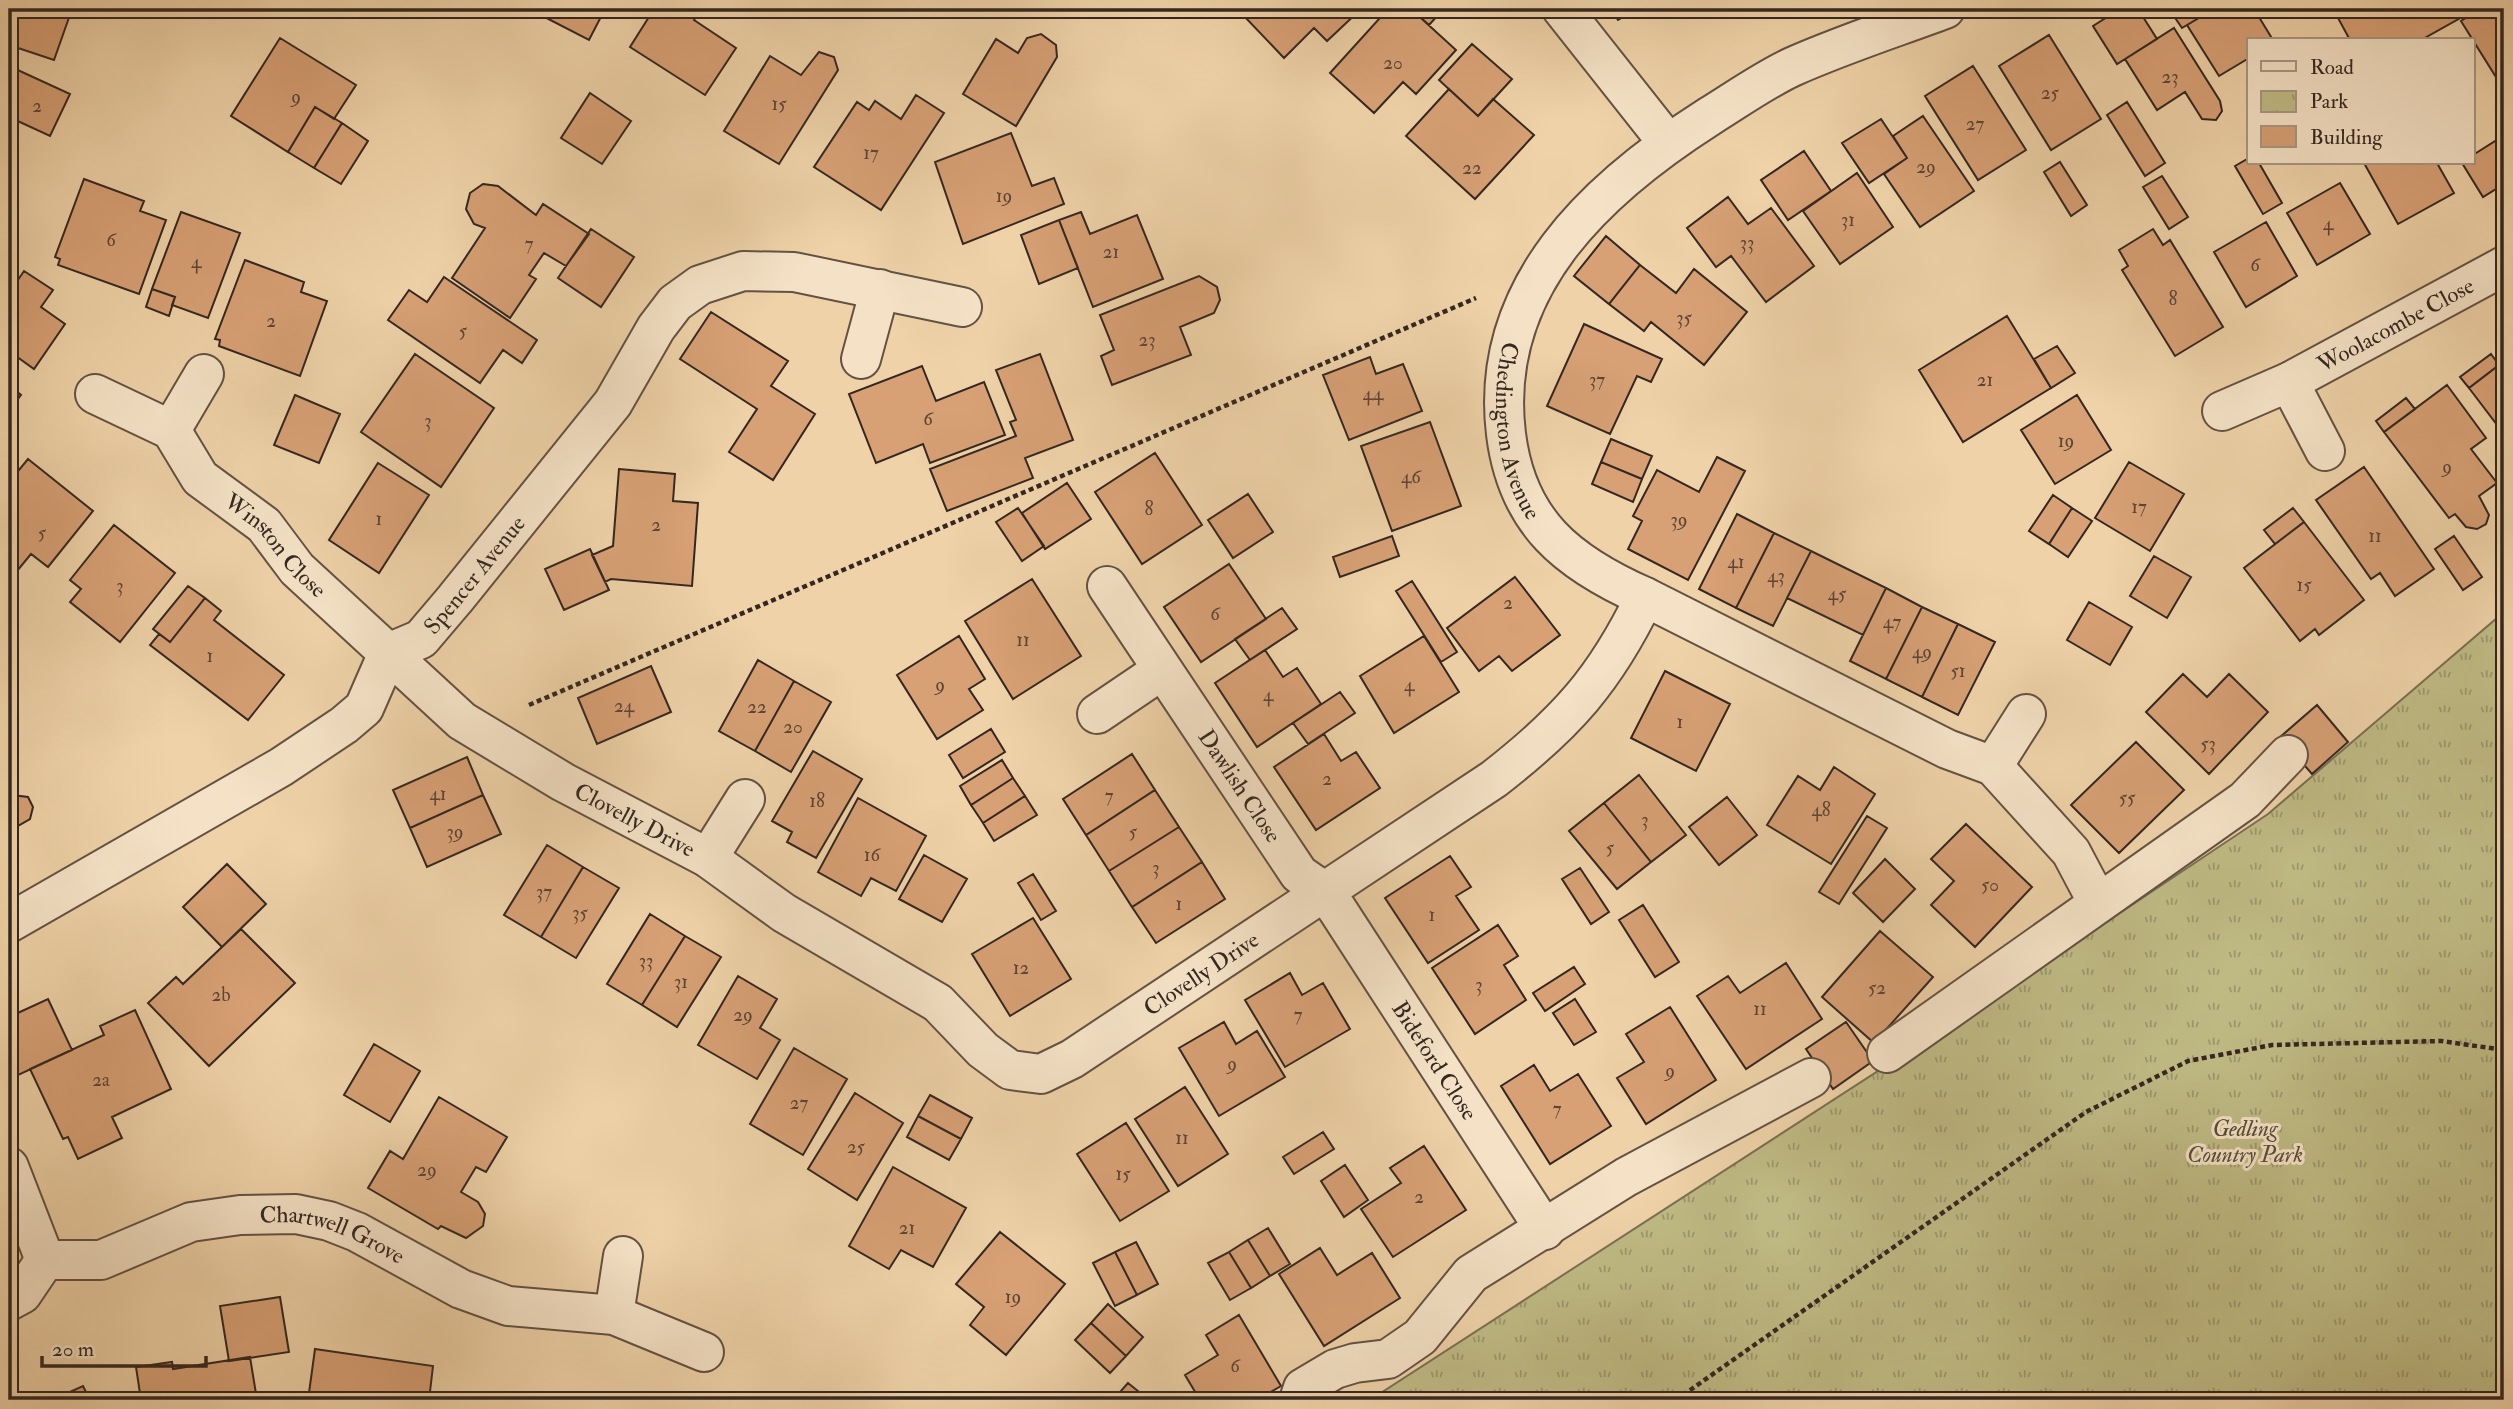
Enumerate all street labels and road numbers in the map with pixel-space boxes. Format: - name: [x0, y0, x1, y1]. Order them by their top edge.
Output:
- street label: Woolacombe Close: [2311, 271, 2479, 379]
- street label: Chedington Avenue: [1489, 339, 1547, 525]
- street label: Winston Close: [218, 486, 333, 604]
- street label: Spencer Avenue: [418, 509, 532, 640]
- street label: Dawlish Close: [1192, 724, 1288, 848]
- street label: Clovelly Drive: [569, 777, 700, 864]
- street label: Clovelly Drive: [1138, 925, 1265, 1022]
- street label: Bideford Close: [1385, 996, 1484, 1126]
- street label: Chartwell Grove: [259, 1200, 410, 1271]

